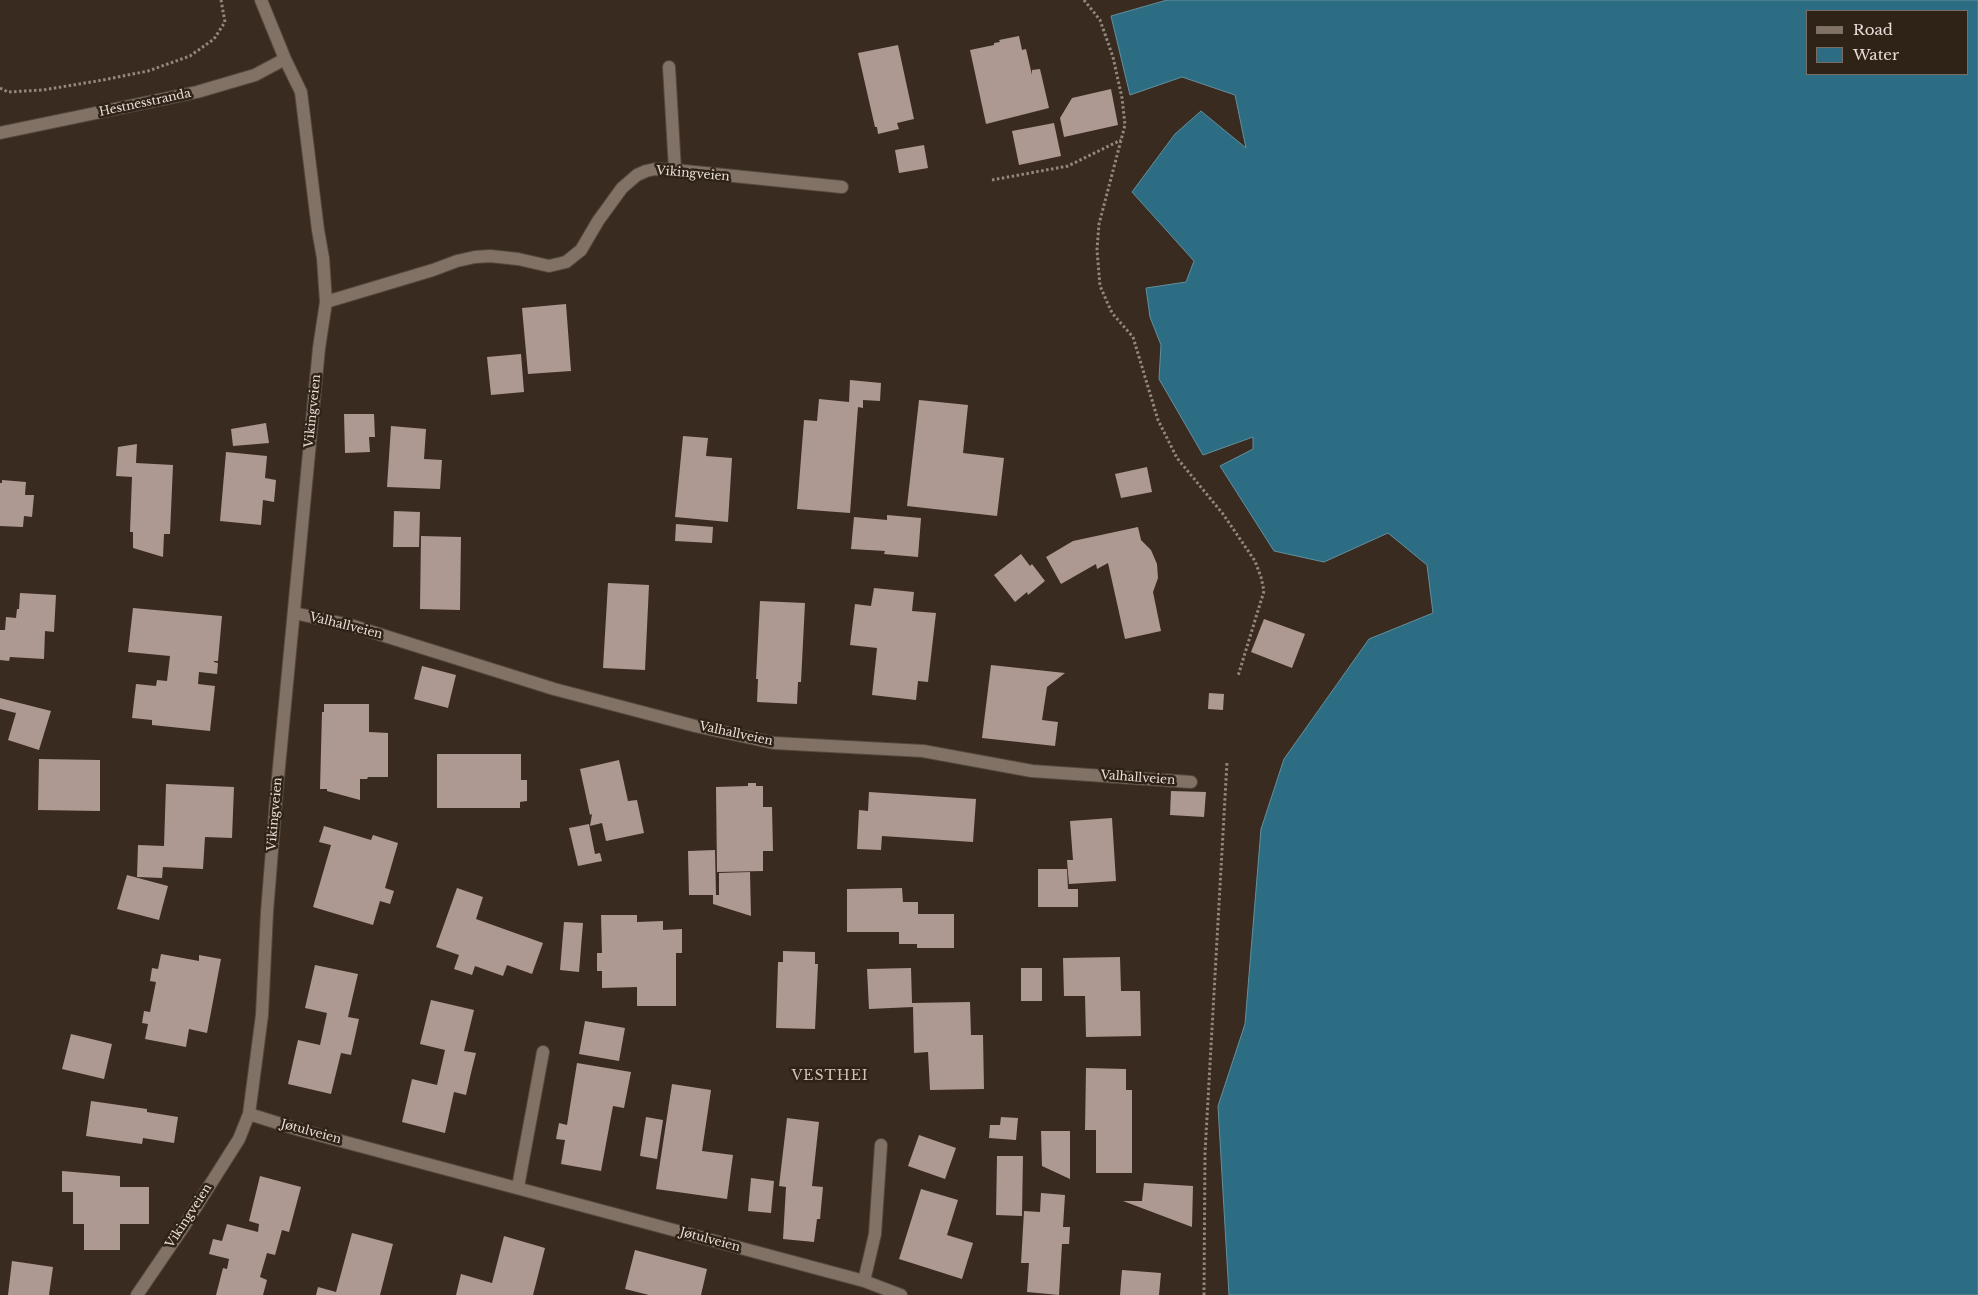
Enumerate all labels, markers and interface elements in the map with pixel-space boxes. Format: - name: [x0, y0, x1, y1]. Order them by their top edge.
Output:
- legend: [1806, 10, 1968, 75]
- text: Road: [1853, 20, 1893, 39]
- text: Water: [1853, 45, 1899, 64]
- street label: Hestnesstranda: [98, 86, 192, 120]
- street label: Vikingveien: [656, 164, 730, 184]
- street label: Vikingveien: [302, 374, 324, 448]
- street label: Valhallveien: [308, 610, 384, 642]
- street label: Valhallveien: [698, 719, 774, 749]
- street label: Valhallveien: [1100, 768, 1176, 788]
- street label: Vikingveien: [265, 777, 285, 851]
- district label: VESTHEI: [791, 1068, 869, 1084]
- street label: Jøtulveien: [279, 1117, 343, 1147]
- street label: Vikingveien: [163, 1181, 215, 1251]
- street label: Jøtulveien: [678, 1225, 742, 1255]

